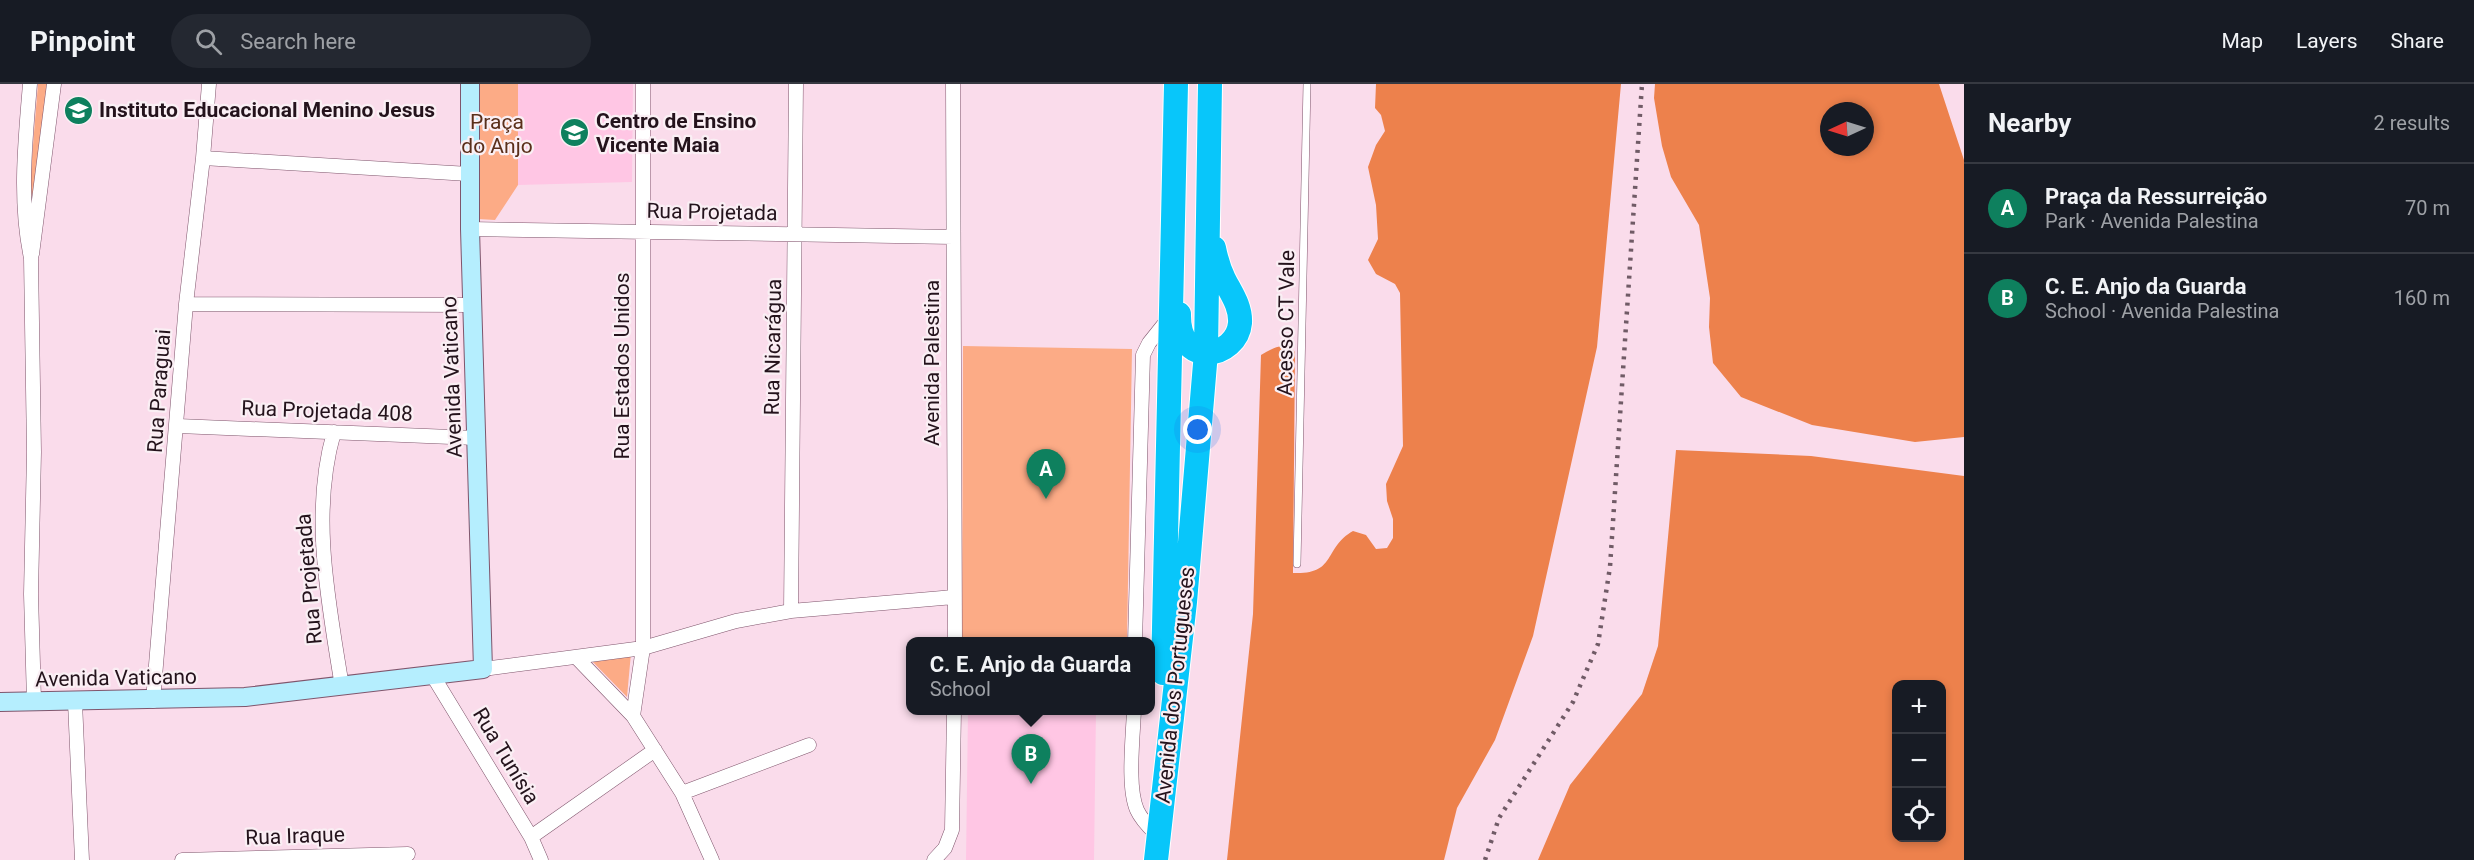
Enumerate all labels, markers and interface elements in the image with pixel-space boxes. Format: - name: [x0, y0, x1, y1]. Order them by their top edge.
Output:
- search box: [171, 14, 591, 68]
- text: Pinpoint: [30, 25, 135, 58]
- icon: search: [192, 25, 225, 58]
- text: Search here: [240, 29, 356, 54]
- text: Map: [2221, 29, 2263, 53]
- text: Layers: [2296, 29, 2357, 53]
- text: Share: [2390, 29, 2444, 53]
- school or university icon: Instituto Educacional Menino Jesus: [62, 94, 94, 126]
- place label: Instituto Educacional Menino Jesus: [99, 98, 435, 122]
- north arrow: [1820, 102, 1874, 156]
- text: Nearby: [1988, 108, 2071, 138]
- place label: Centro de Ensino Vicente Maia: [596, 109, 756, 157]
- park label: Praça do Anjo: [461, 110, 533, 158]
- text: 2 results: [2374, 111, 2450, 135]
- school or university icon: Centro de Ensino Vicente Maia: [559, 117, 591, 149]
- text: Praça da Ressurreição: [2045, 184, 2267, 209]
- text: A: [2001, 196, 2014, 220]
- text: 70 m: [2405, 196, 2450, 220]
- street label: Rua Projetada: [646, 199, 778, 225]
- text: Park · Avenida Palestina: [2045, 209, 2259, 233]
- street label: Acesso CT Vale: [1273, 250, 1299, 396]
- street label: Rua Estados Unidos: [610, 272, 634, 460]
- text: C. E. Anjo da Guarda: [2045, 274, 2247, 299]
- street label: Rua Nicarágua: [760, 279, 786, 415]
- street label: Avenida Palestina: [920, 280, 944, 446]
- text: B: [2001, 286, 2014, 310]
- text: 160 m: [2394, 286, 2450, 310]
- street label: Avenida Vaticano: [437, 296, 467, 458]
- text: School · Avenida Palestina: [2045, 299, 2279, 323]
- street label: Rua Paraguai: [143, 328, 175, 454]
- street label: Rua Projetada 408: [241, 396, 413, 426]
- your location: [1183, 415, 1212, 444]
- pin: A: [1026, 450, 1066, 499]
- street label: Rua Projetada: [291, 513, 327, 645]
- street label: Avenida dos Portugueses: [1151, 565, 1199, 805]
- popup: [906, 637, 1155, 715]
- text: C. E. Anjo da Guarda: [930, 652, 1131, 677]
- street label: Avenida Vaticano: [35, 665, 197, 691]
- text: School: [930, 677, 991, 701]
- map controls: [1892, 680, 1946, 842]
- button: +: [1892, 680, 1946, 734]
- street label: Rua Tunísia: [468, 704, 544, 808]
- pin: B: [1012, 734, 1050, 784]
- button: −: [1892, 734, 1946, 788]
- button: locate: [1892, 788, 1946, 842]
- street label: Rua Iraque: [245, 822, 345, 850]

